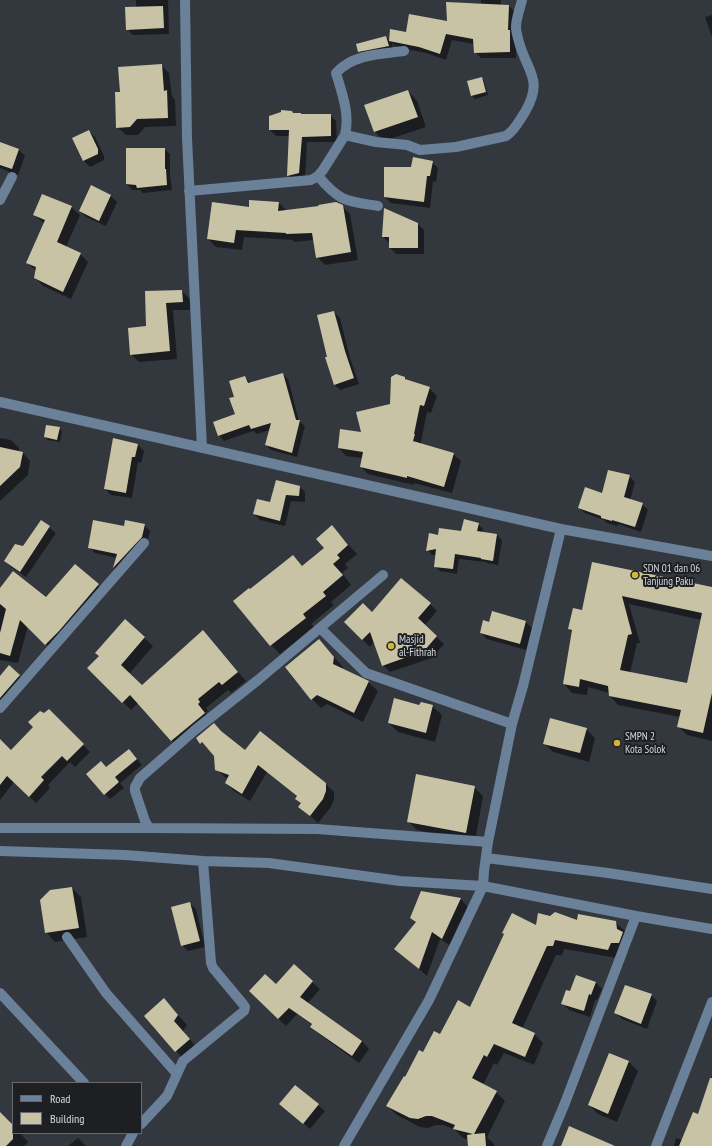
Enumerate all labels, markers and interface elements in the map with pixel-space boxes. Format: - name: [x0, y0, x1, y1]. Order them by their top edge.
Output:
- place label: SDN 01 dan 06 Tanjung Paku: [643, 562, 700, 588]
- marker: SDN 01 dan 06 Tanjung Paku: [630, 570, 640, 580]
- place label: Masjid al-Fithrah: [399, 633, 436, 659]
- marker: Masjid al-Fithrah: [386, 641, 396, 651]
- place label: SMPN 2 Kota Solok: [625, 730, 666, 756]
- marker: SMPN 2 Kota Solok: [612, 738, 622, 748]
- legend: [12, 1082, 142, 1134]
- text: Road: [50, 1091, 70, 1106]
- text: Building: [50, 1111, 85, 1126]

